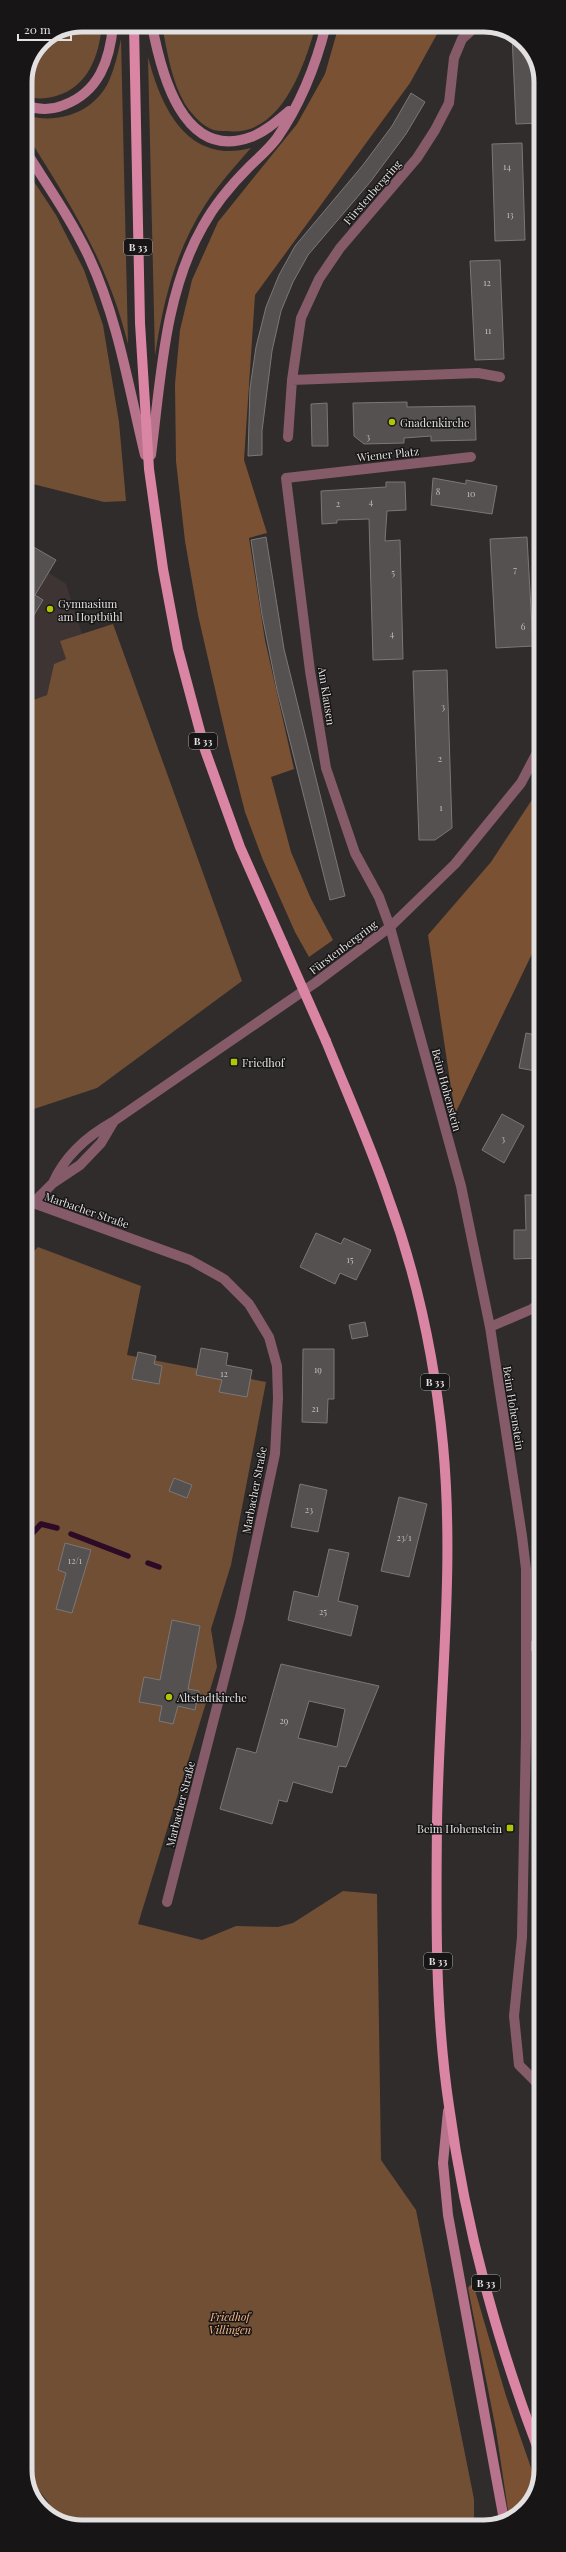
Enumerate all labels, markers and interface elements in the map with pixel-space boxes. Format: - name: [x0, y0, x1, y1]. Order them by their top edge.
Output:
- scale bar: [18, 16, 71, 42]
- text: 20 m: [24, 21, 51, 37]
- street label: Fürstenbergring: [340, 156, 404, 228]
- house number: 14: [503, 160, 511, 172]
- house number: 13: [506, 208, 514, 220]
- road number: B 33: [124, 239, 152, 255]
- house number: 12: [483, 276, 491, 288]
- house number: 11: [485, 324, 492, 336]
- place label: Gnadenkirche: [400, 415, 470, 430]
- marker: Gnadenkirche: [387, 417, 397, 427]
- house number: 3: [366, 430, 370, 442]
- street label: Wiener Platz: [355, 443, 420, 465]
- house number: 8: [436, 485, 441, 497]
- house number: 10: [467, 487, 475, 499]
- house number: 4: [369, 495, 374, 507]
- house number: 2: [336, 497, 340, 509]
- house number: 7: [513, 563, 517, 575]
- house number: 5: [391, 566, 395, 578]
- place label: Gymnasium am Hoptbühl: [58, 596, 123, 624]
- marker: Gymnasium am Hoptbühl: [45, 604, 55, 614]
- house number: 6: [521, 620, 526, 632]
- house number: 4: [390, 627, 395, 639]
- street label: Am Klausen: [315, 665, 339, 727]
- house number: 3: [441, 700, 445, 712]
- road number: B 33: [189, 733, 217, 749]
- house number: 2: [438, 752, 442, 764]
- house number: 1: [439, 801, 443, 813]
- street label: Fürstenbergring: [306, 916, 380, 977]
- street label: Beim Hohenstein: [429, 1047, 465, 1133]
- place label: Friedhof: [242, 1055, 286, 1070]
- marker: Friedhof: [229, 1057, 239, 1067]
- house number: 3: [501, 1132, 505, 1144]
- street label: Marbacher Straße: [43, 1189, 132, 1232]
- house number: 15: [347, 1253, 354, 1265]
- house number: 19: [314, 1363, 322, 1375]
- street label: Beim Hohenstein: [500, 1365, 528, 1452]
- house number: 12: [220, 1367, 228, 1379]
- road number: B 33: [421, 1374, 449, 1390]
- house number: 21: [311, 1402, 319, 1414]
- street label: Marbacher Straße: [238, 1445, 270, 1535]
- house number: 23: [305, 1503, 313, 1515]
- house number: 23/1: [396, 1531, 412, 1543]
- house number: 12/1: [68, 1554, 83, 1566]
- house number: 25: [319, 1605, 327, 1617]
- place label: Altstadtkirche: [176, 1690, 247, 1705]
- marker: Altstadtkirche: [164, 1692, 174, 1702]
- house number: 29: [280, 1714, 289, 1726]
- street label: Marbacher Straße: [162, 1759, 198, 1849]
- place label: Beim Hohenstein: [417, 1821, 502, 1836]
- marker: Beim Hohenstein: [505, 1823, 515, 1833]
- road number: B 33: [424, 1953, 452, 1969]
- road number: B 33: [472, 2275, 500, 2291]
- park label: Friedhof Villingen: [209, 2309, 252, 2337]

